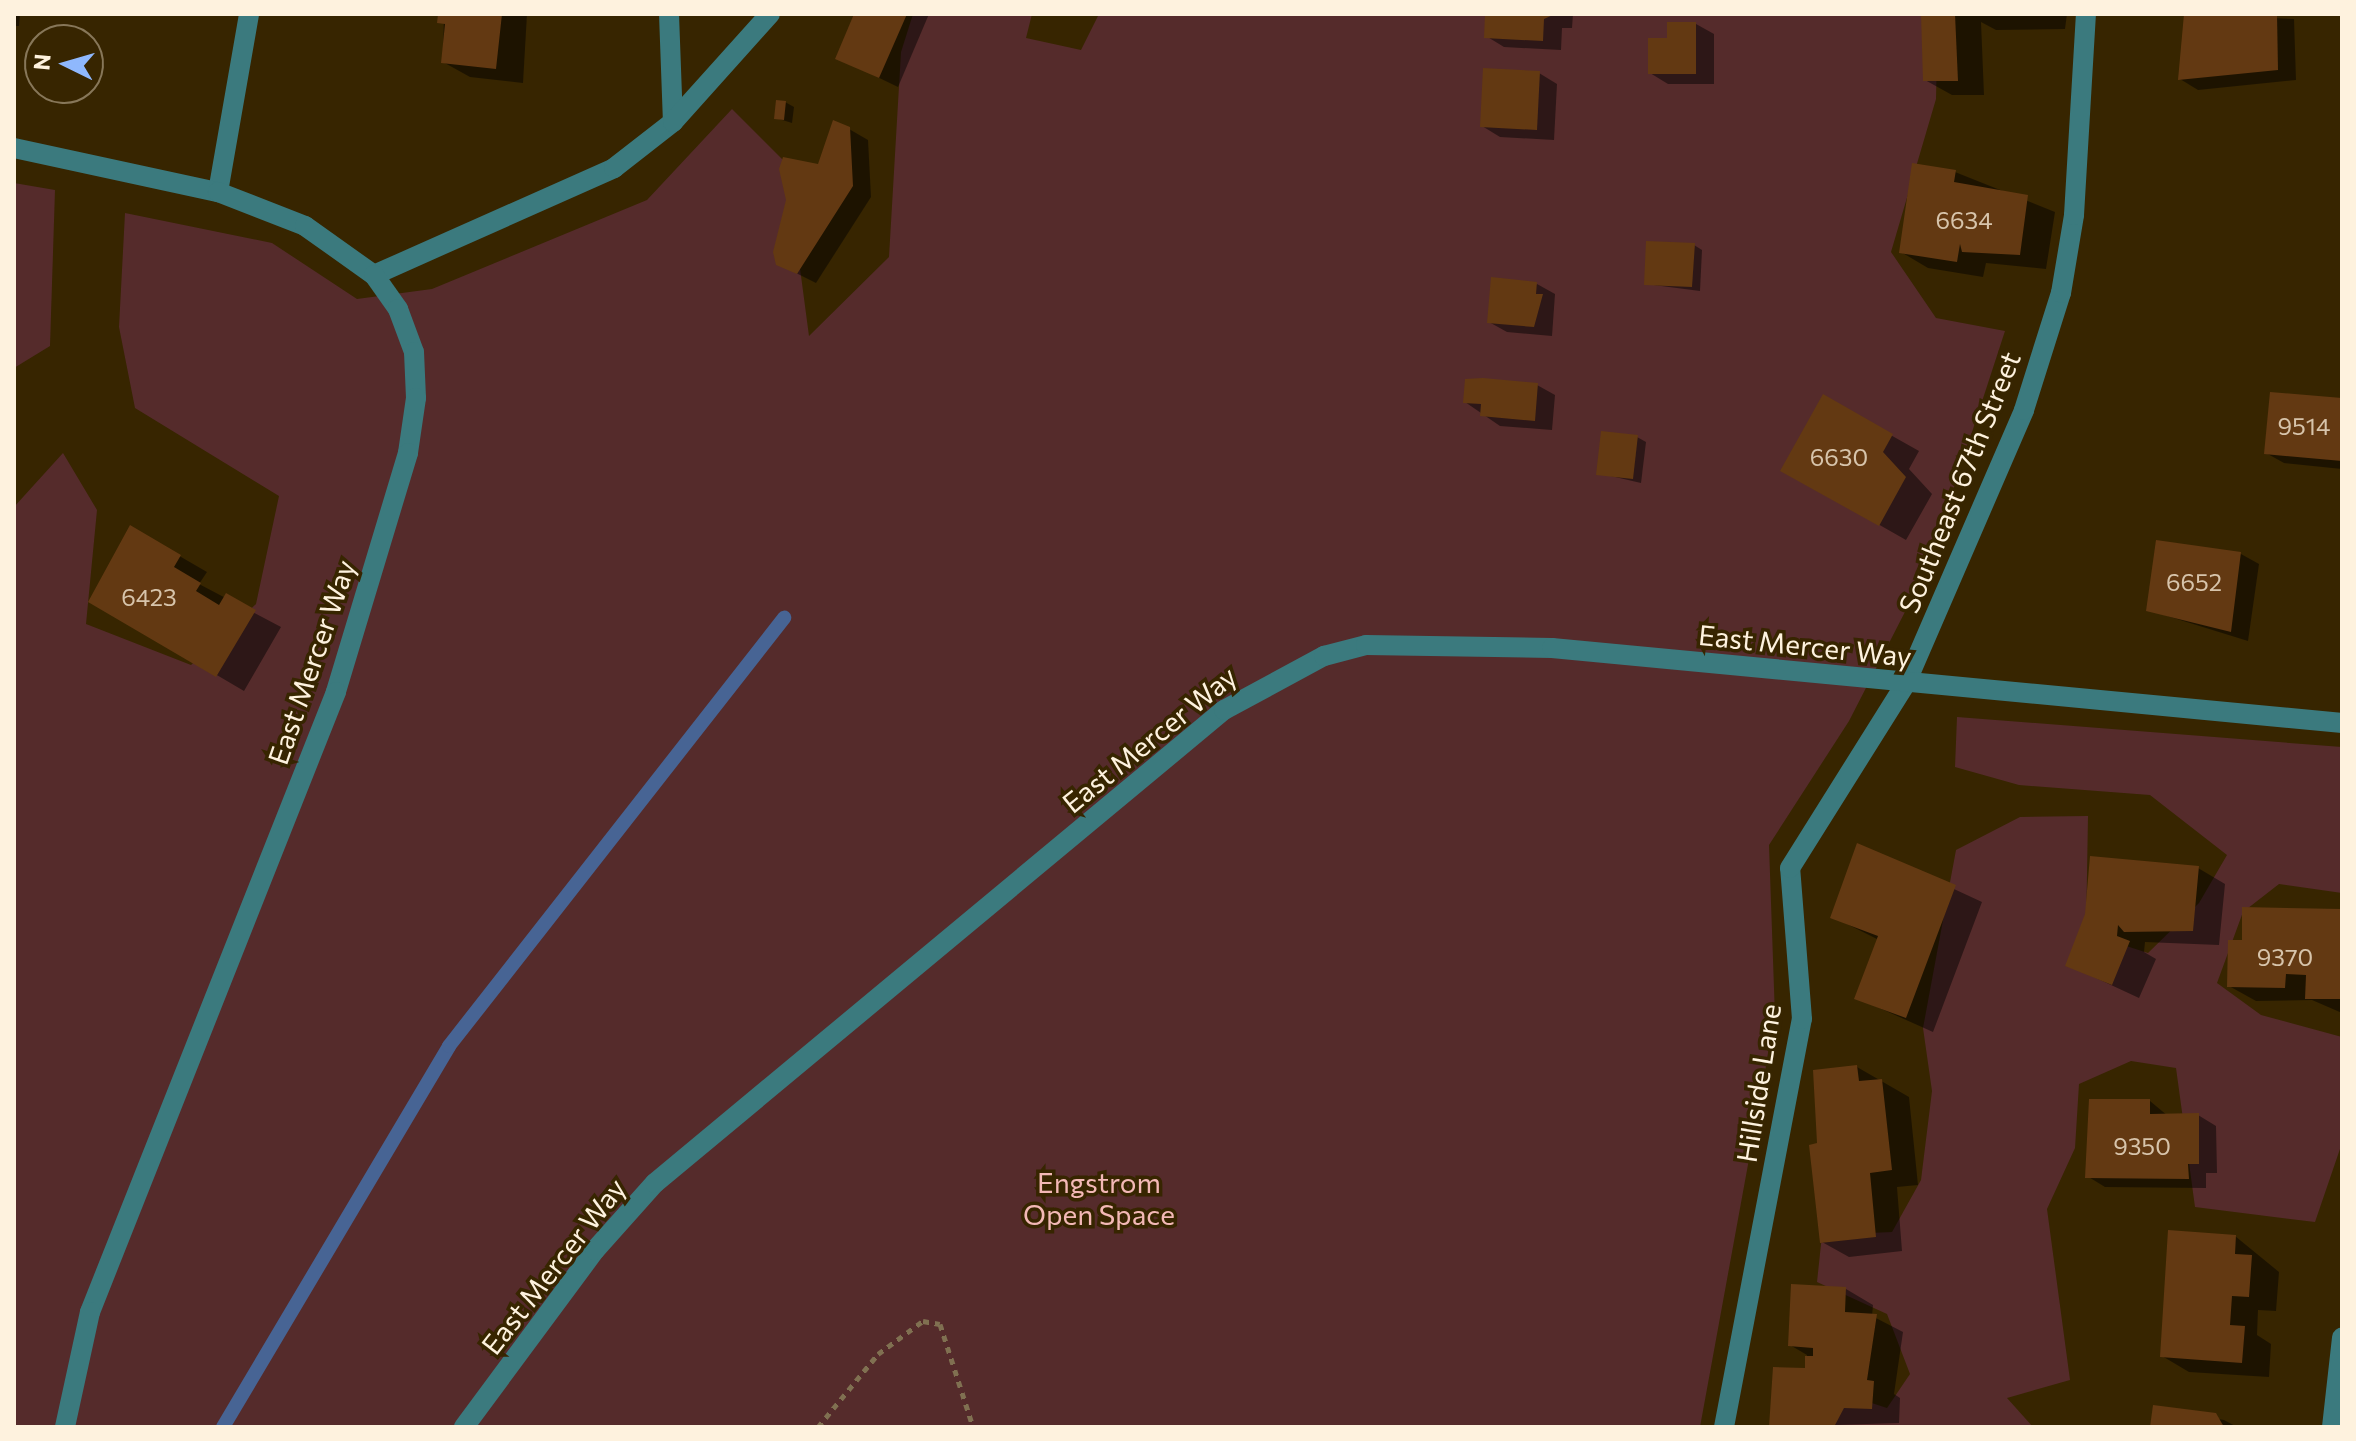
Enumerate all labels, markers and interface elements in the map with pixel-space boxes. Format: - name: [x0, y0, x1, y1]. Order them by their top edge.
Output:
- north arrow: [24, 24, 104, 104]
- text: N: [27, 53, 56, 71]
- house number: 6634: [1935, 206, 1993, 234]
- street label: Southeast 67th Street: [1891, 346, 2027, 618]
- house number: 9514: [2277, 412, 2331, 440]
- house number: 6630: [1810, 443, 1868, 471]
- street label: East Mercer Way: [260, 555, 362, 769]
- house number: 6652: [2166, 568, 2222, 596]
- house number: 6423: [121, 583, 177, 611]
- street label: East Mercer Way: [1697, 617, 1913, 673]
- street label: East Mercer Way: [1055, 659, 1243, 819]
- house number: 9370: [2257, 943, 2313, 971]
- street label: Hillside Lane: [1729, 1001, 1787, 1165]
- house number: 9350: [2113, 1132, 2171, 1160]
- park label: Engstrom Open Space: [1023, 1165, 1175, 1231]
- street label: East Mercer Way: [474, 1171, 632, 1361]

